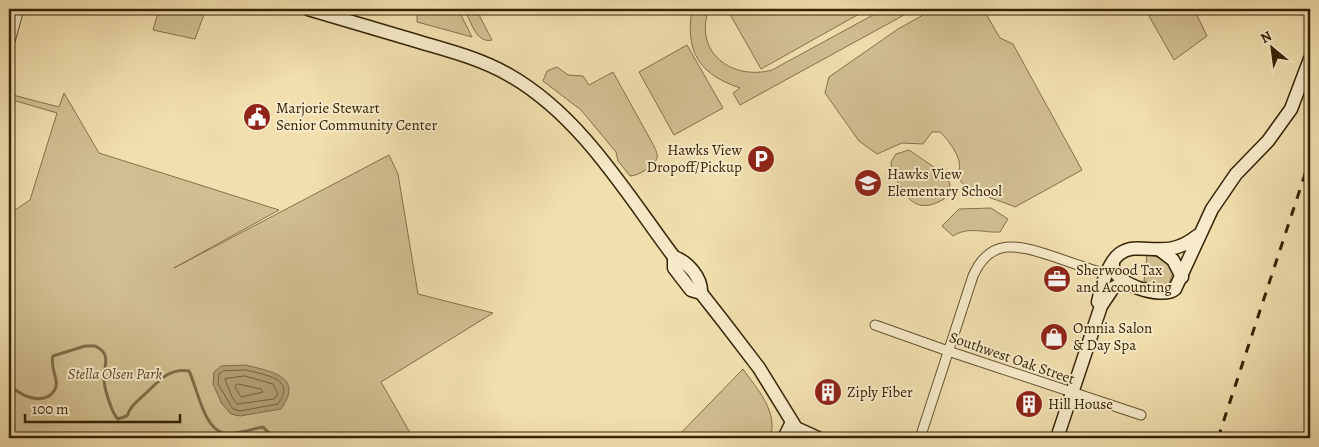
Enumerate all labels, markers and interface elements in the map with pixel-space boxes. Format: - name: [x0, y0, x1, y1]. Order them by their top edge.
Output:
- north arrow: [1246, 22, 1296, 72]
- text: N: [1257, 26, 1275, 48]
- place label: Marjorie Stewart Senior Community Center: [276, 98, 437, 135]
- public building icon: Marjorie Stewart Senior Community Center: [242, 102, 272, 132]
- place label: Hawks View Dropoff/Pickup: [646, 140, 742, 177]
- parking icon: Hawks View Dropoff/Pickup: [746, 144, 776, 174]
- place label: Hawks View Elementary School: [887, 164, 1002, 201]
- school or university icon: Hawks View Elementary School: [853, 168, 883, 198]
- place label: Sherwood Tax and Accounting: [1076, 260, 1172, 297]
- office icon: Sherwood Tax and Accounting: [1042, 264, 1072, 294]
- place label: Omnia Salon & Day Spa: [1073, 318, 1152, 355]
- shop icon: Omnia Salon & Day Spa: [1039, 322, 1069, 352]
- street label: Southwest Oak Street: [947, 327, 1078, 389]
- park label: Stella Olsen Park: [68, 364, 162, 384]
- building icon: Ziply Fiber: [813, 377, 843, 407]
- place label: Ziply Fiber: [847, 382, 913, 402]
- building icon: Hill House: [1014, 389, 1044, 419]
- scale bar: [25, 392, 180, 424]
- place label: Hill House: [1048, 394, 1113, 414]
- text: 100 m: [32, 399, 69, 419]

